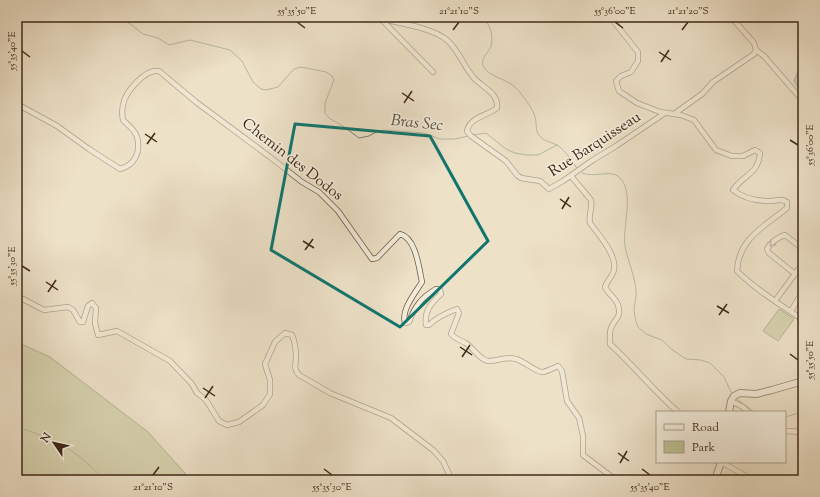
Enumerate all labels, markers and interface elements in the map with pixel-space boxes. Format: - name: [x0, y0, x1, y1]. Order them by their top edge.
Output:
- text: 55°35'50"E: [277, 4, 316, 19]
- text: 21°21'10"S: [439, 4, 479, 19]
- text: 55°36'00"E: [593, 4, 636, 19]
- text: 21°21'20"S: [667, 4, 709, 19]
- text: 55°35'40"E: [5, 32, 20, 71]
- street label: Rue Barquisseau: [545, 107, 646, 183]
- water label: Bras Sec: [390, 110, 445, 138]
- street label: Chemin des Dodos: [237, 114, 347, 206]
- text: 55°36'00"E: [803, 124, 818, 167]
- one-way arrow: [769, 239, 777, 247]
- text: 55°35'30"E: [5, 247, 20, 286]
- text: 55°35'50"E: [803, 341, 818, 380]
- legend: [656, 411, 786, 463]
- text: Road: [692, 419, 719, 437]
- north arrow: [34, 423, 74, 463]
- text: N: [37, 430, 56, 447]
- text: Park: [692, 439, 715, 457]
- text: 21°21'10"S: [133, 480, 173, 495]
- text: 55°35'30"E: [312, 480, 351, 495]
- text: 55°35'40"E: [630, 480, 669, 495]

